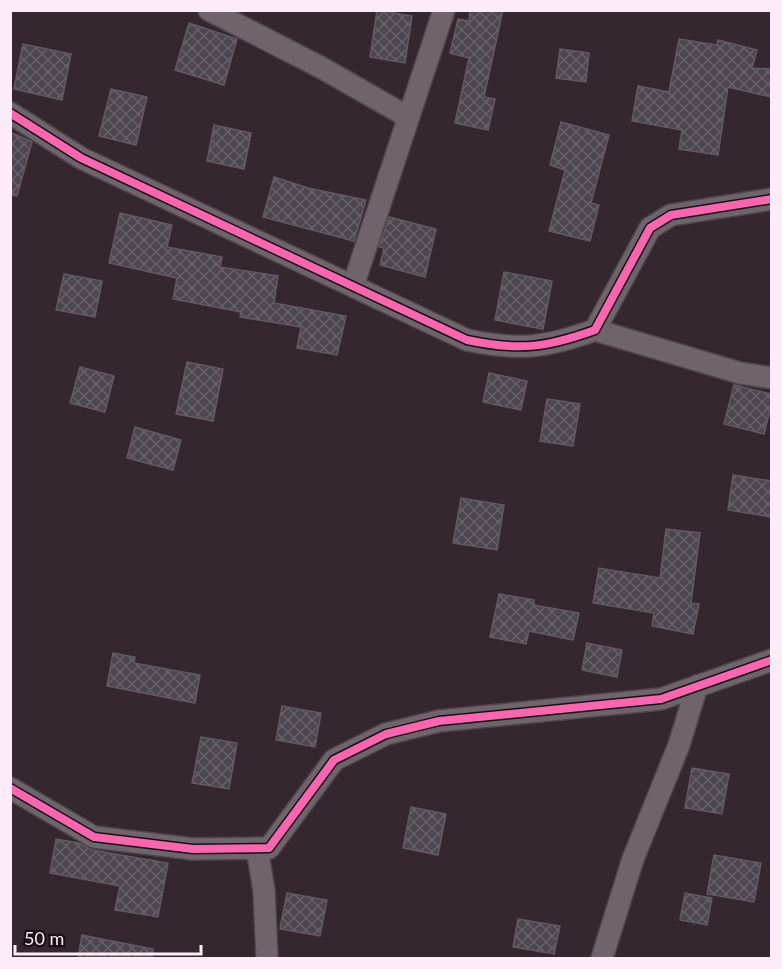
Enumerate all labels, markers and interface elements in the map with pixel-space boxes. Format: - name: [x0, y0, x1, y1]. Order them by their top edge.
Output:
- scale bar: [15, 918, 201, 956]
- text: 50 m: [24, 927, 64, 949]

